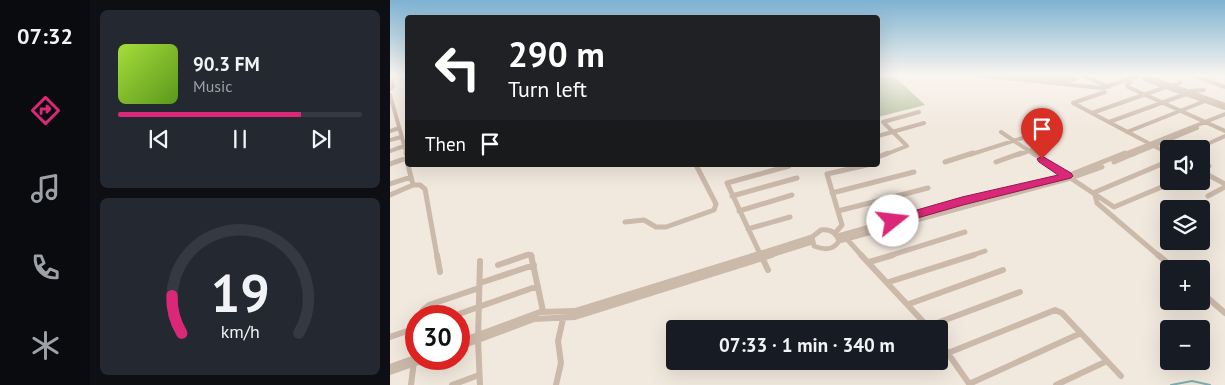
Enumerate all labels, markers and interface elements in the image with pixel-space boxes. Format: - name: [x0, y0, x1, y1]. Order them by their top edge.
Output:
- text: 07:32: [17, 22, 73, 50]
- text: 290 m: [508, 31, 605, 77]
- icon: left: [425, 35, 490, 100]
- text: 90.3 FM: [193, 52, 260, 76]
- text: Turn left: [508, 75, 587, 103]
- text: Music: [193, 76, 233, 96]
- icon: directions: [28, 93, 63, 128]
- pin: [1021, 108, 1063, 159]
- icon: arrive: [1028, 115, 1056, 143]
- icon: previous: [145, 125, 173, 153]
- icon: pause: [226, 125, 254, 153]
- icon: next: [307, 125, 335, 153]
- icon: arrive: [476, 130, 504, 158]
- text: Then: [425, 132, 466, 156]
- map controls: [1160, 140, 1210, 370]
- button: sound: [1160, 140, 1210, 190]
- icon: music: [28, 171, 63, 206]
- position arrow: [866, 194, 918, 246]
- button: layers: [1160, 200, 1210, 250]
- icon: phone: [28, 250, 63, 285]
- text: 19: [211, 259, 269, 326]
- button: +: [1160, 260, 1210, 310]
- speed limit sign: 30: [405, 305, 470, 370]
- text: km/h: [220, 320, 260, 343]
- button: −: [1160, 320, 1210, 370]
- icon: climate: [28, 328, 63, 363]
- text: 07:33 · 1 min · 340 m: [719, 333, 895, 357]

